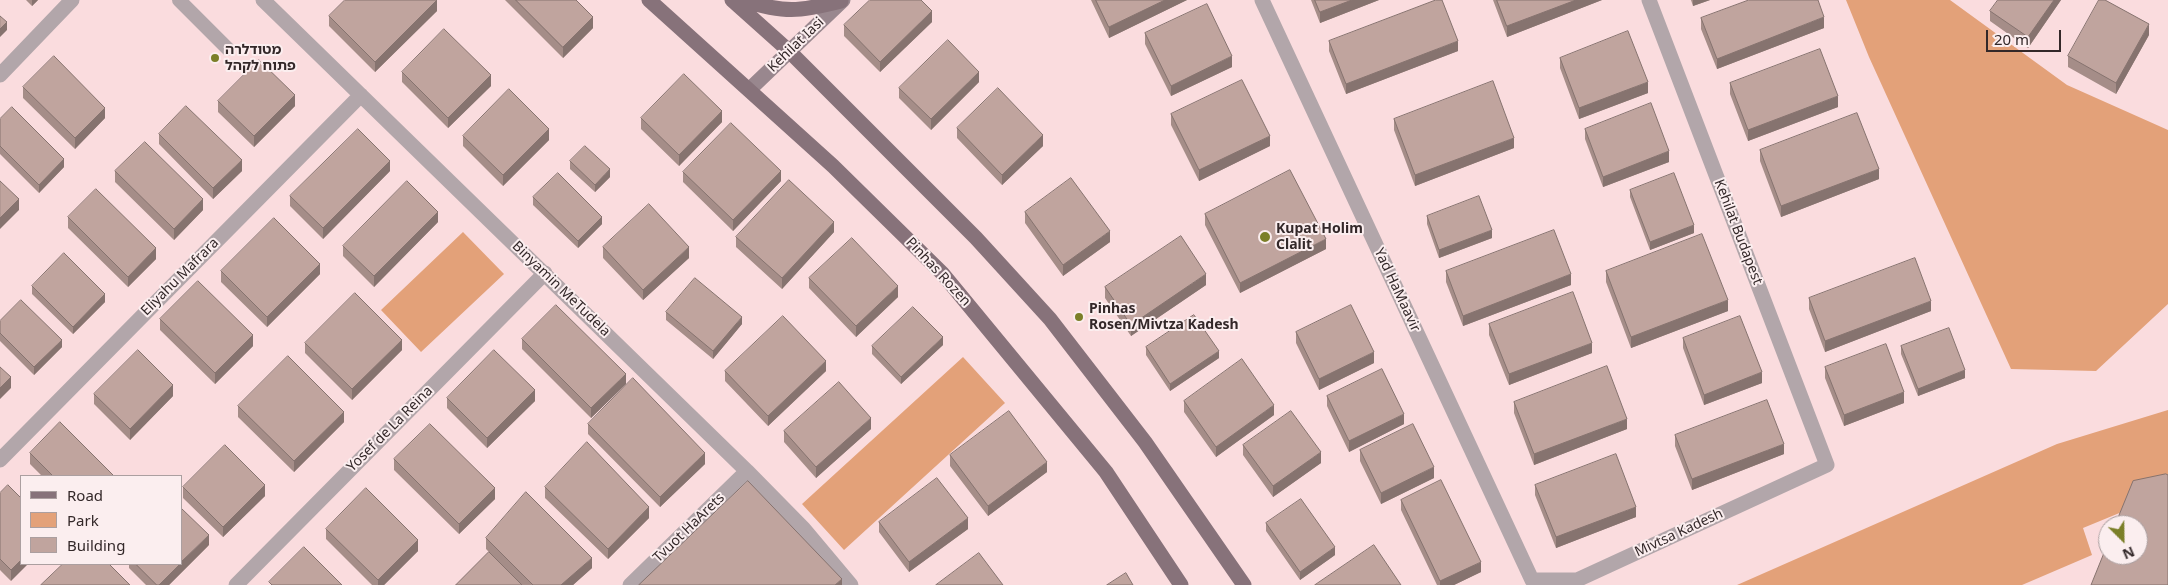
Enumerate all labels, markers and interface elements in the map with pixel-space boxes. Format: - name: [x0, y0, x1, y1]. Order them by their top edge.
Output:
- street label: Kehilat Iasi: [764, 14, 828, 76]
- scale bar: [1988, 20, 2063, 52]
- text: 20 m: [1994, 29, 2029, 49]
- place label: מטודלרה פתוח לקהל: [225, 42, 296, 74]
- marker: מטודלרה פתוח לקהל: [209, 52, 221, 64]
- street label: Kehilat Budapest: [1710, 177, 1766, 287]
- place label: Kupat Holim Clalit: [1276, 221, 1363, 253]
- marker: Kupat Holim Clalit: [1258, 230, 1272, 244]
- street label: Pinhas Rozen: [902, 234, 974, 310]
- street label: Eliyahu Mafrara: [138, 235, 222, 319]
- street label: Binyamin MeTudela: [509, 238, 613, 340]
- street label: Yad HaMaavir: [1370, 245, 1424, 335]
- place label: Pinhas Rosen/Mivtza Kadesh: [1089, 301, 1239, 334]
- marker: Pinhas Rosen/Mivtza Kadesh: [1073, 311, 1085, 323]
- street label: Yosef de La Reina: [344, 383, 436, 475]
- legend: [20, 475, 182, 565]
- text: Road: [67, 485, 103, 505]
- street label: Tvuot HaArets: [650, 490, 728, 566]
- street label: Mivtsa Kadesh: [1632, 505, 1726, 561]
- text: Park: [67, 510, 99, 530]
- north arrow: [2098, 515, 2148, 565]
- text: Building: [67, 535, 125, 555]
- text: N: [2120, 542, 2138, 564]

